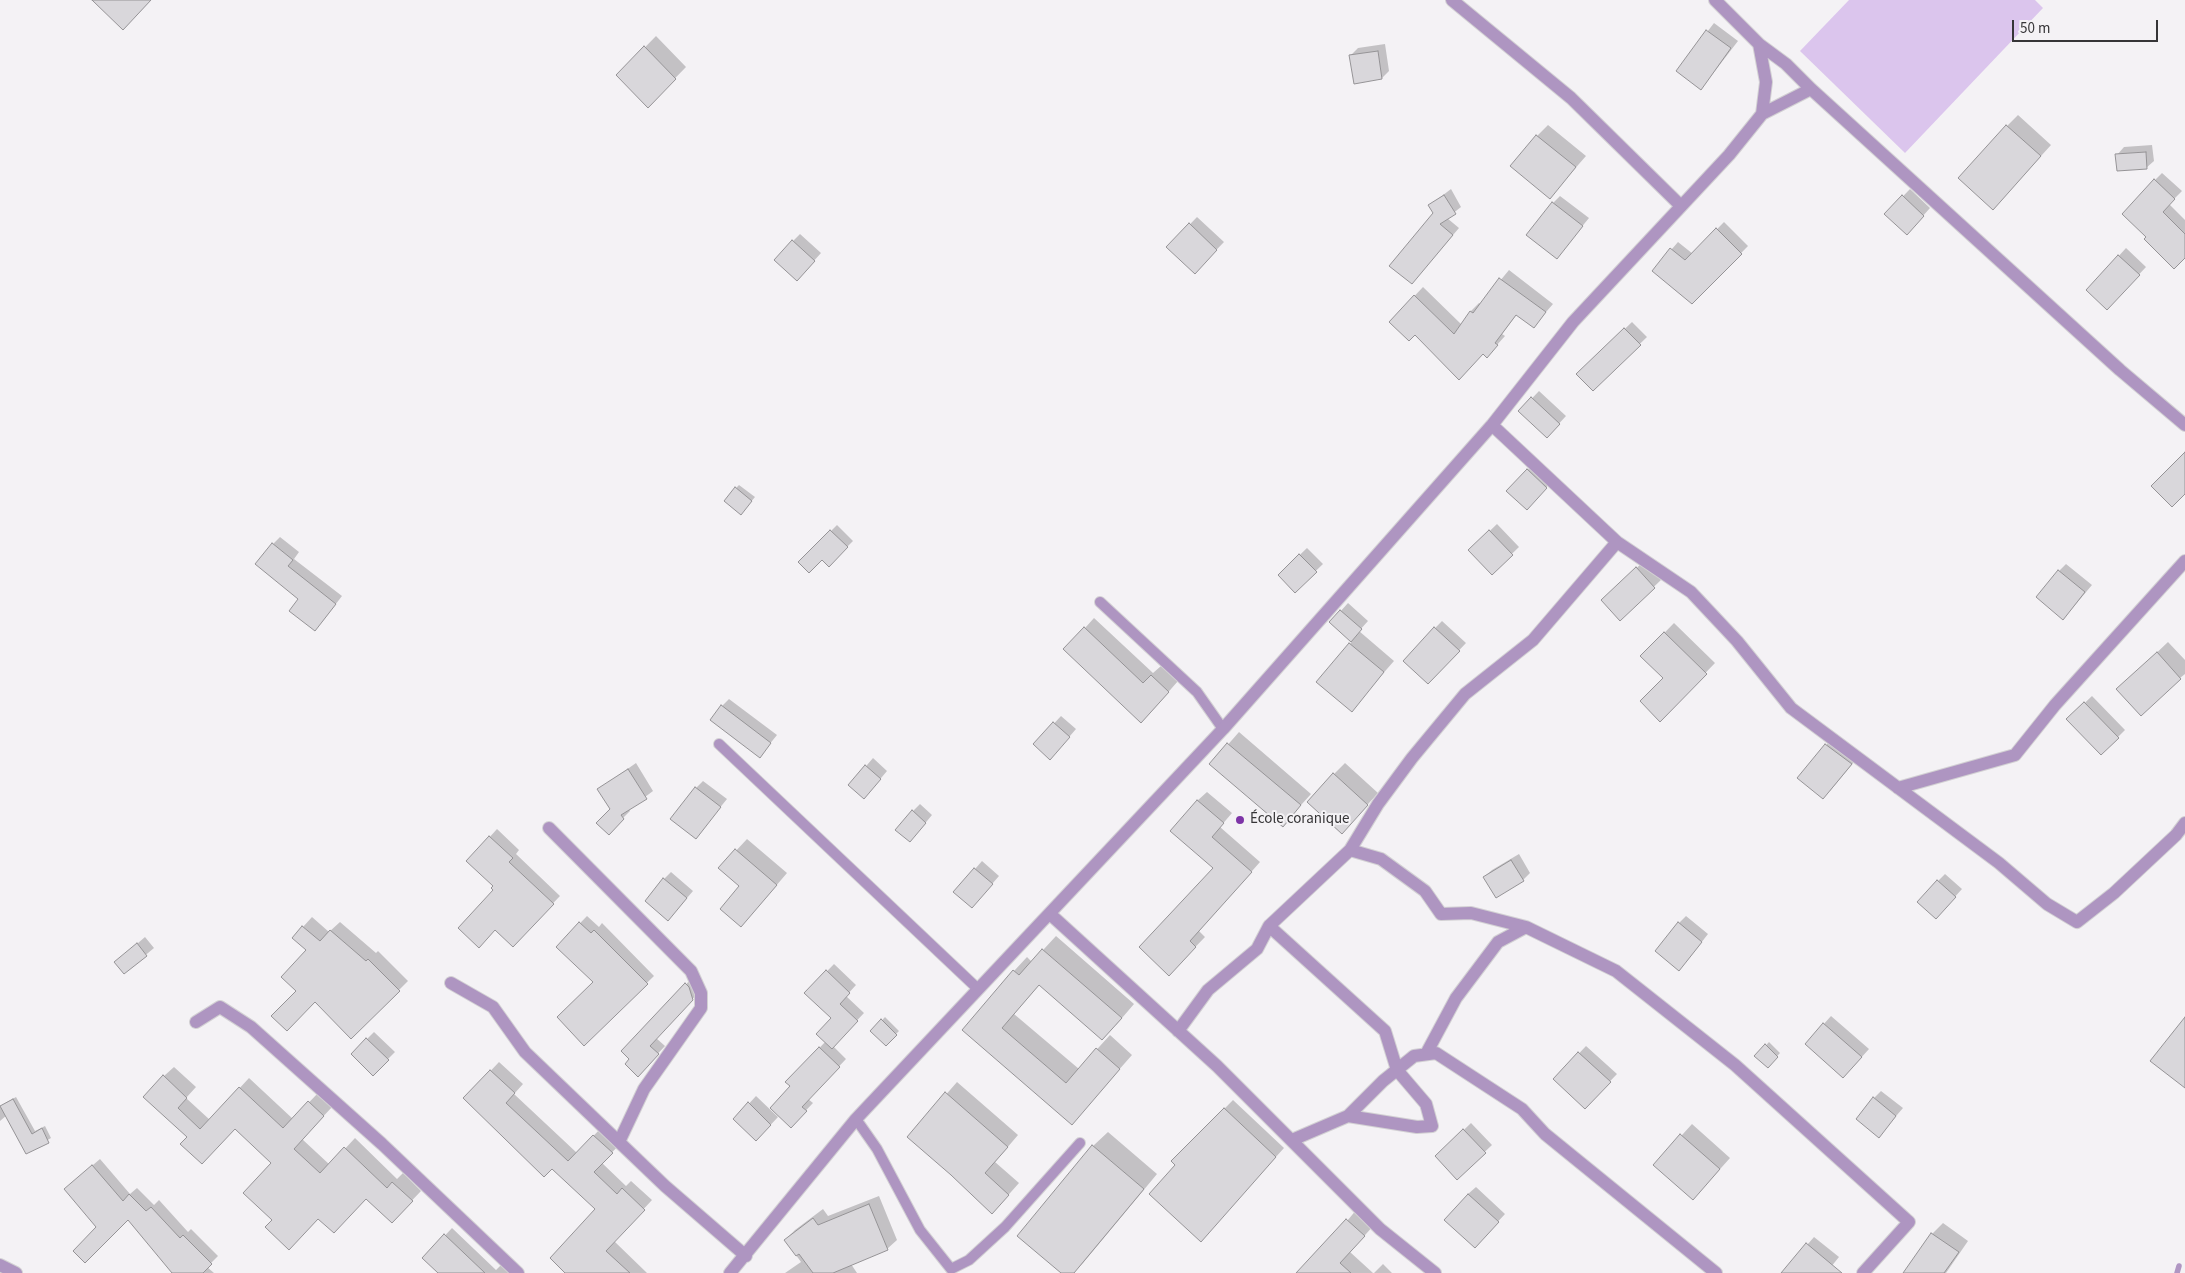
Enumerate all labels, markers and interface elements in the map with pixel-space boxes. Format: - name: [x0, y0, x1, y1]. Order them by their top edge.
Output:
- scale bar: [2015, 10, 2161, 42]
- text: 50 m: [2020, 18, 2050, 39]
- place label: École coranique: [1250, 811, 1350, 829]
- marker: École coranique: [1234, 814, 1246, 826]

